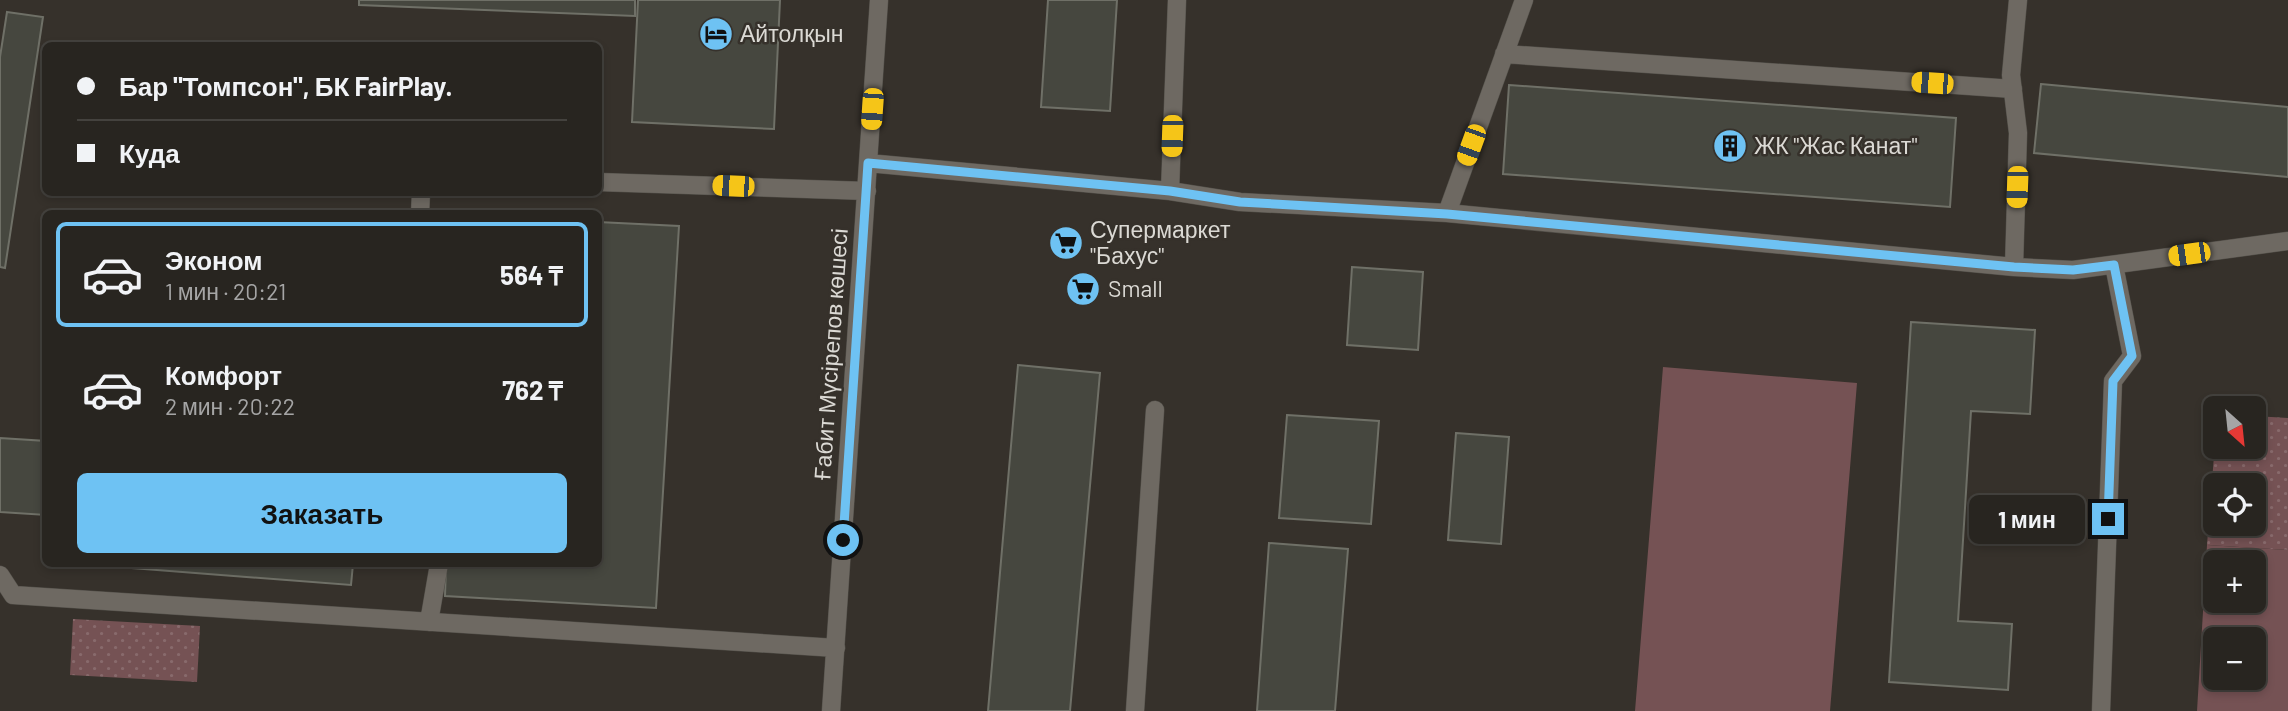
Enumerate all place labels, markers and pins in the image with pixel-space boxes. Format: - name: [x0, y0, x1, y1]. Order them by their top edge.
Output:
- hotel icon: Айтолқын: [697, 15, 735, 53]
- place label: Айтолқын: [740, 19, 843, 47]
- building icon: ЖК "Жас Канат": [1711, 127, 1749, 165]
- place label: ЖК "Жас Канат": [1754, 131, 1917, 159]
- place label: Супермаркет "Бахус": [1090, 215, 1231, 269]
- supermarket icon: Супермаркет "Бахус": [1047, 224, 1085, 262]
- supermarket icon: Small: [1064, 270, 1102, 308]
- place label: Small: [1108, 274, 1163, 302]

